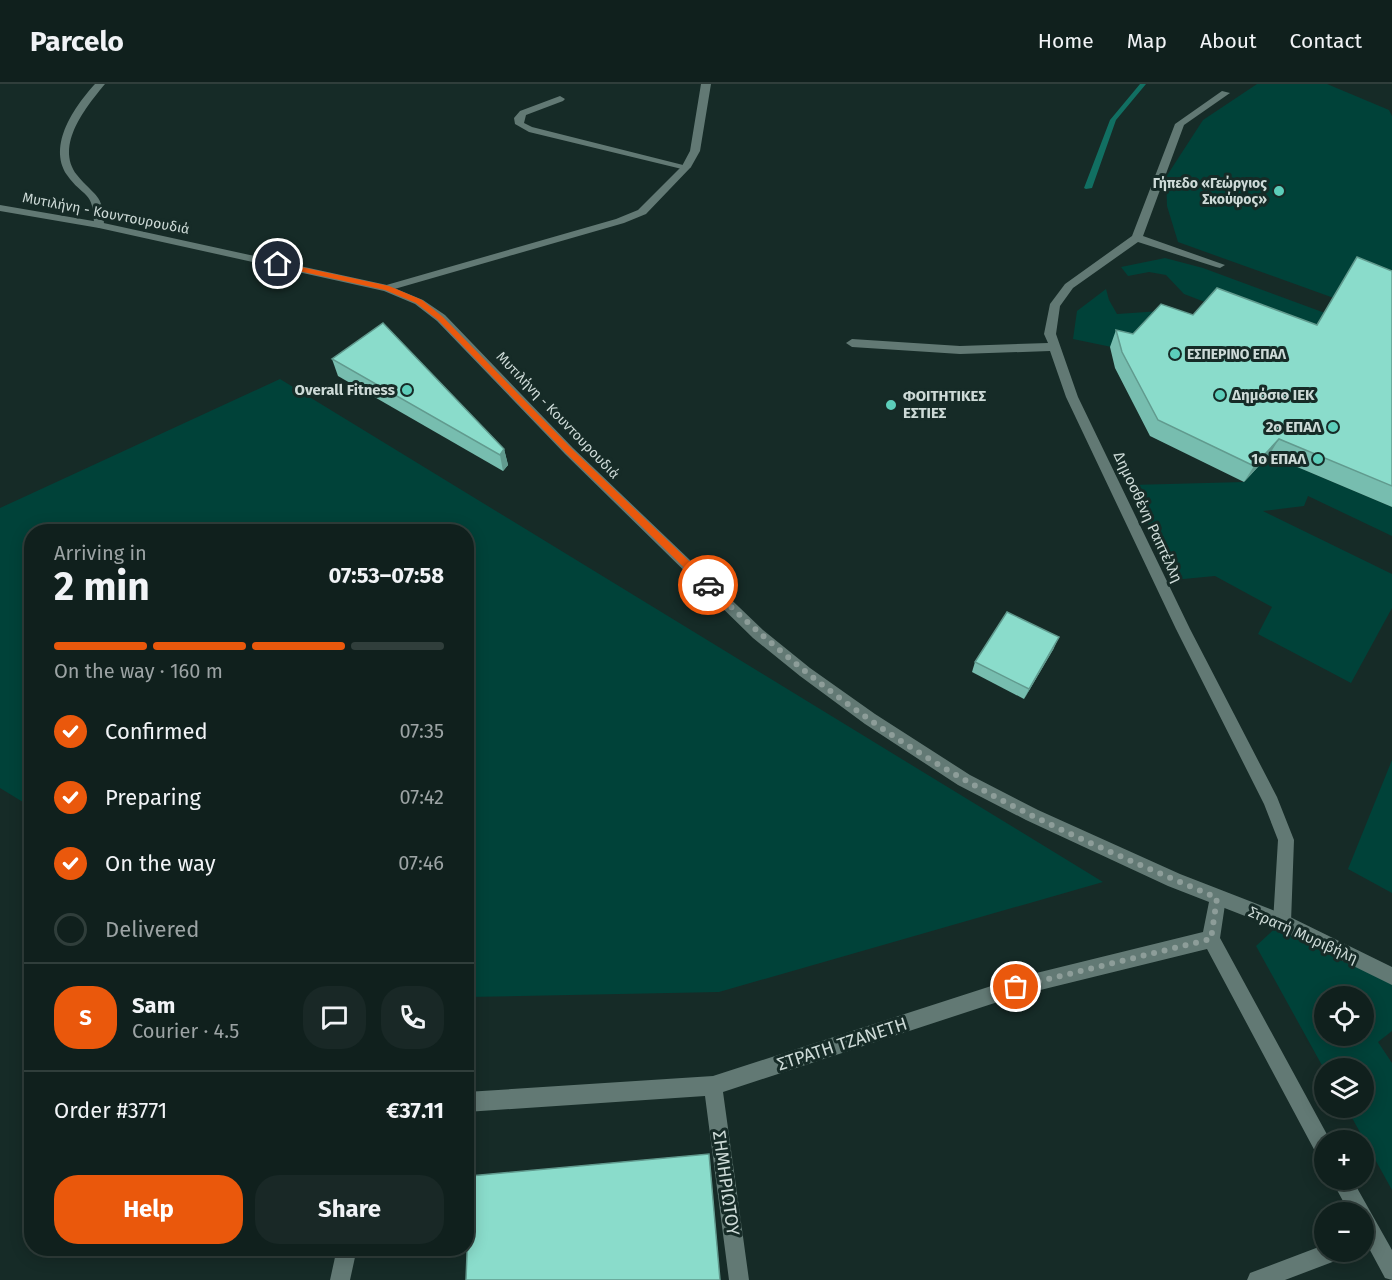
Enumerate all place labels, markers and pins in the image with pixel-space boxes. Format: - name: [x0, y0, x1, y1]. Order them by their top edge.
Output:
- place label: Γήπεδο «Γεώργιος Σκούφος»: [1153, 175, 1267, 208]
- marker: Γήπεδο «Γεώργιος Σκούφος»: [1272, 184, 1286, 198]
- pin: [252, 238, 303, 289]
- place label: ΕΣΠΕΡΙΝΟ ΕΠΑΛ: [1187, 346, 1287, 363]
- marker: ΕΣΠΕΡΙΝΟ ΕΠΑΛ: [1168, 347, 1182, 361]
- place label: Overall Fitness: [295, 381, 395, 399]
- marker: Overall Fitness: [400, 383, 414, 397]
- place label: Δημόσιο ΙΕΚ: [1231, 386, 1315, 404]
- place label: ΦΟΙΤΗΤΙΚΕΣ ΕΣΤΙΕΣ: [903, 387, 986, 422]
- marker: Δημόσιο ΙΕΚ: [1213, 388, 1227, 402]
- marker: ΦΟΙΤΗΤΙΚΕΣ ΕΣΤΙΕΣ: [884, 398, 898, 412]
- place label: 2ο ΕΠΑΛ: [1266, 418, 1322, 436]
- marker: 2ο ΕΠΑΛ: [1326, 420, 1340, 434]
- place label: 1ο ΕΠΑΛ: [1251, 450, 1307, 468]
- marker: 1ο ΕΠΑΛ: [1311, 452, 1325, 466]
- pin: [990, 961, 1041, 1012]

